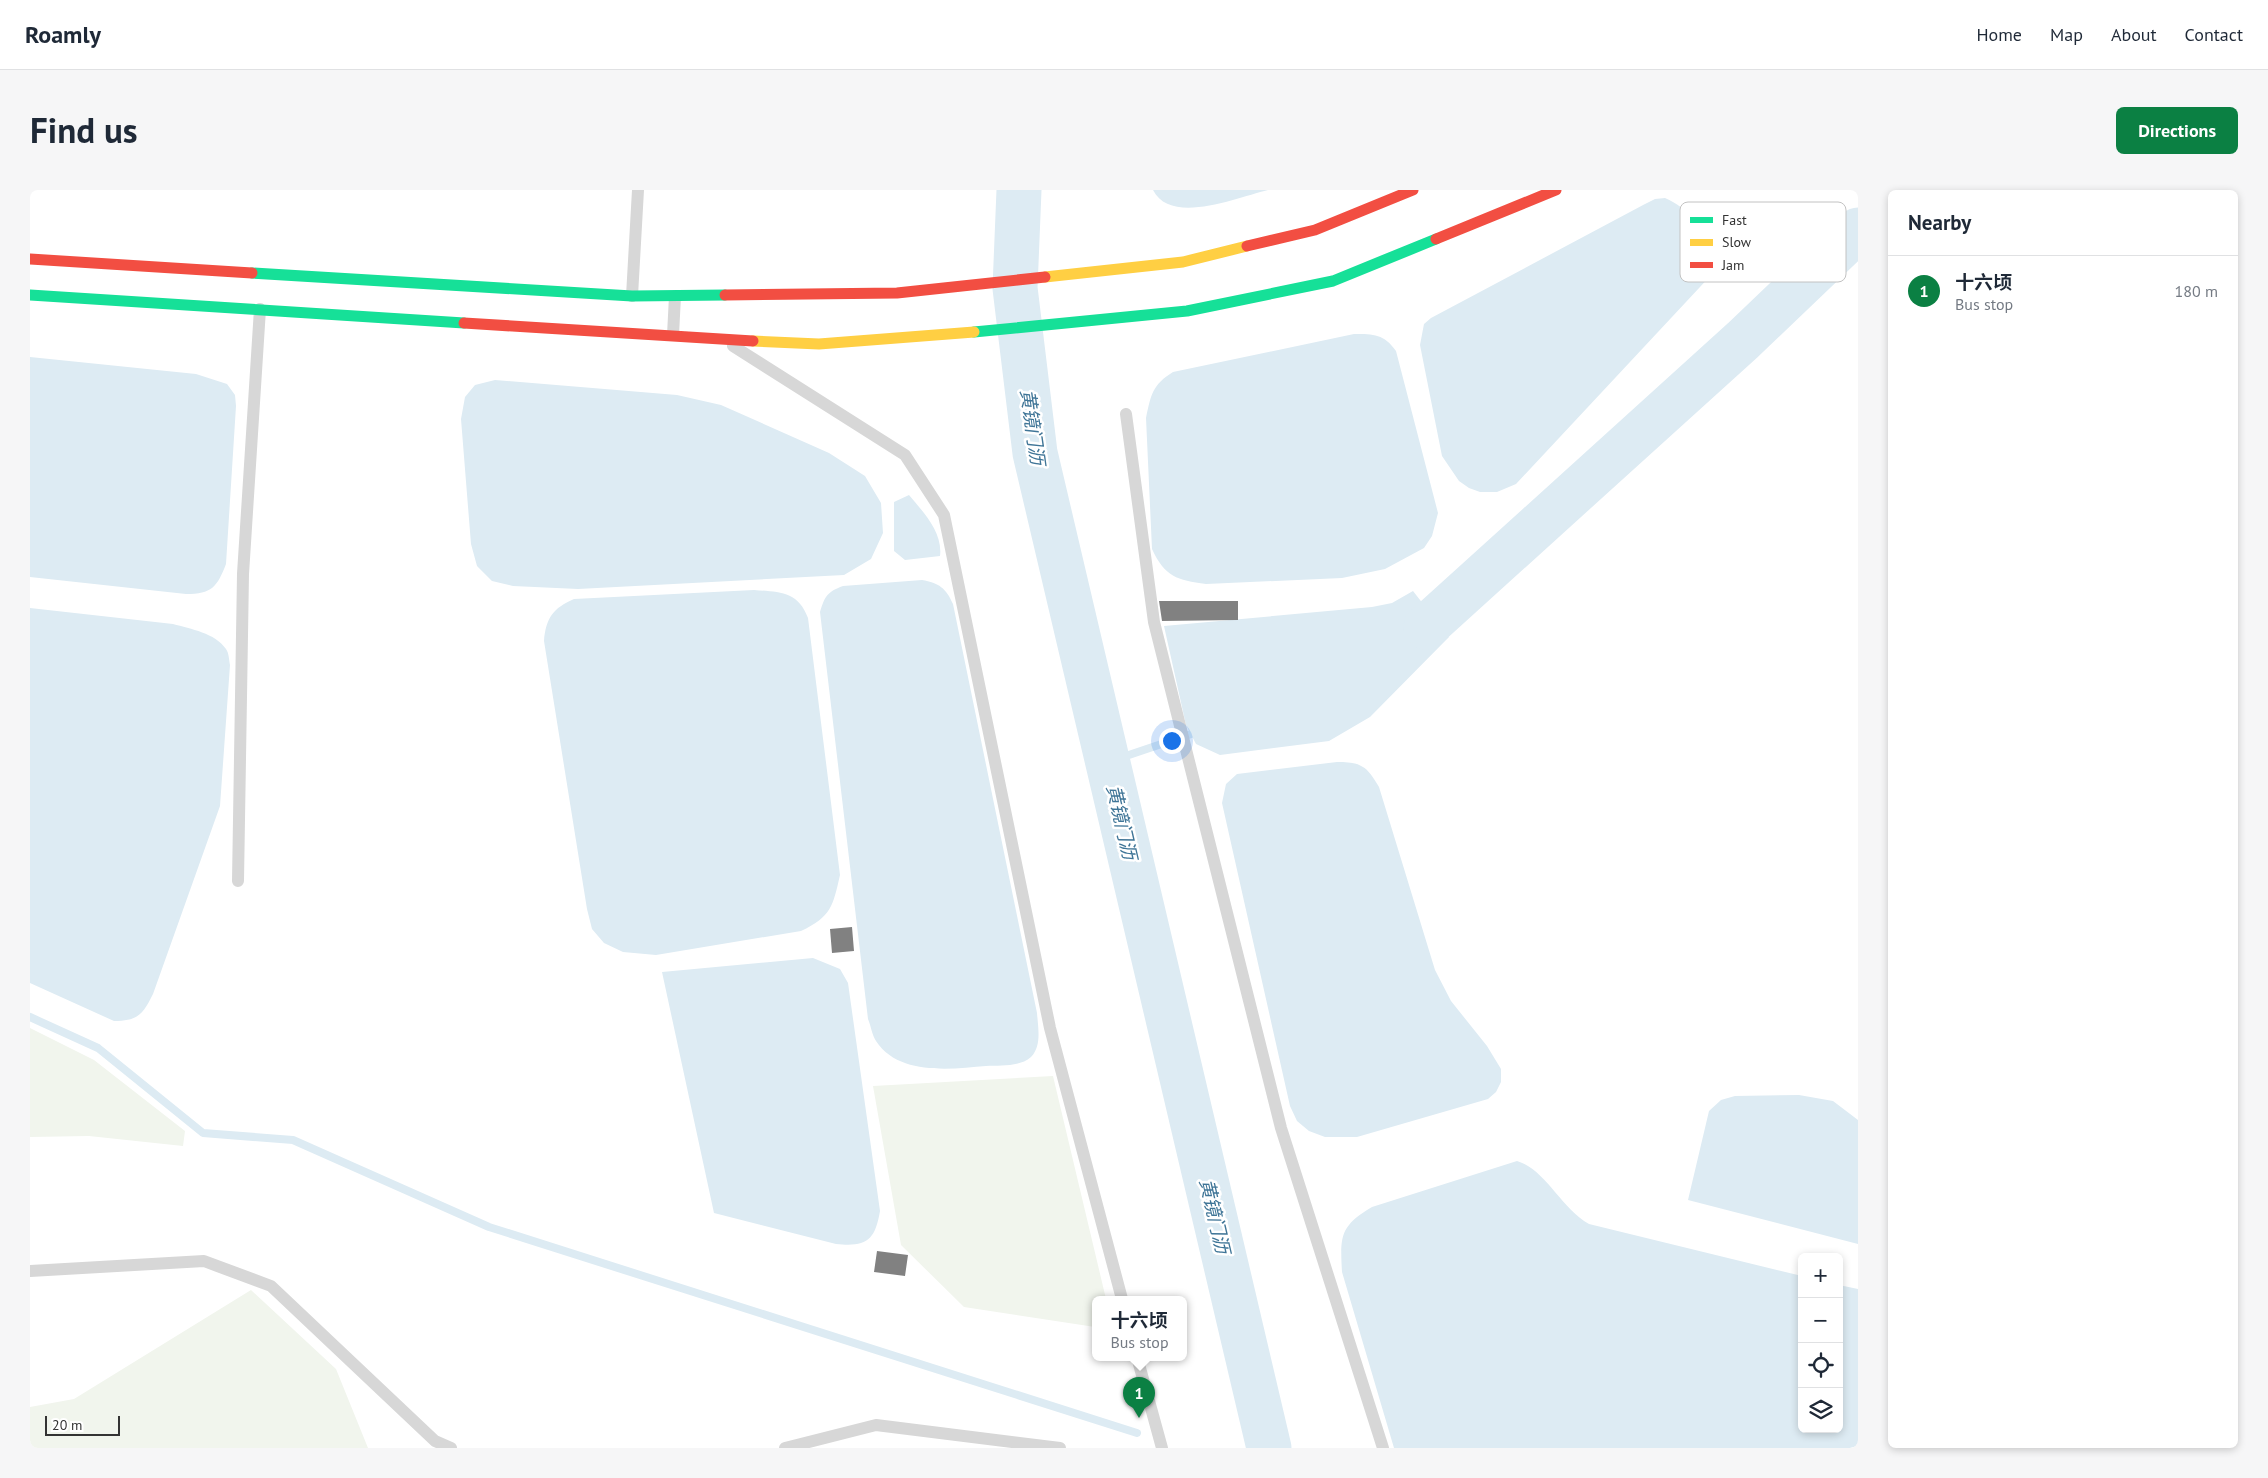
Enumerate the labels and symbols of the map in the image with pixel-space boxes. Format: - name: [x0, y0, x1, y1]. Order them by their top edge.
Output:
- legend: [1680, 202, 1846, 282]
- text: Fast: [1722, 211, 1747, 229]
- text: Slow: [1722, 233, 1752, 251]
- text: Jam: [1721, 256, 1744, 274]
- water label: 黄镜门沥: [1016, 388, 1051, 469]
- your location: [1159, 728, 1185, 754]
- water label: 黄镜门沥: [1102, 782, 1143, 865]
- water label: 黄镜门沥: [1195, 1176, 1236, 1259]
- pin: 1: [1123, 1377, 1155, 1418]
- scale bar: [45, 1413, 120, 1436]

